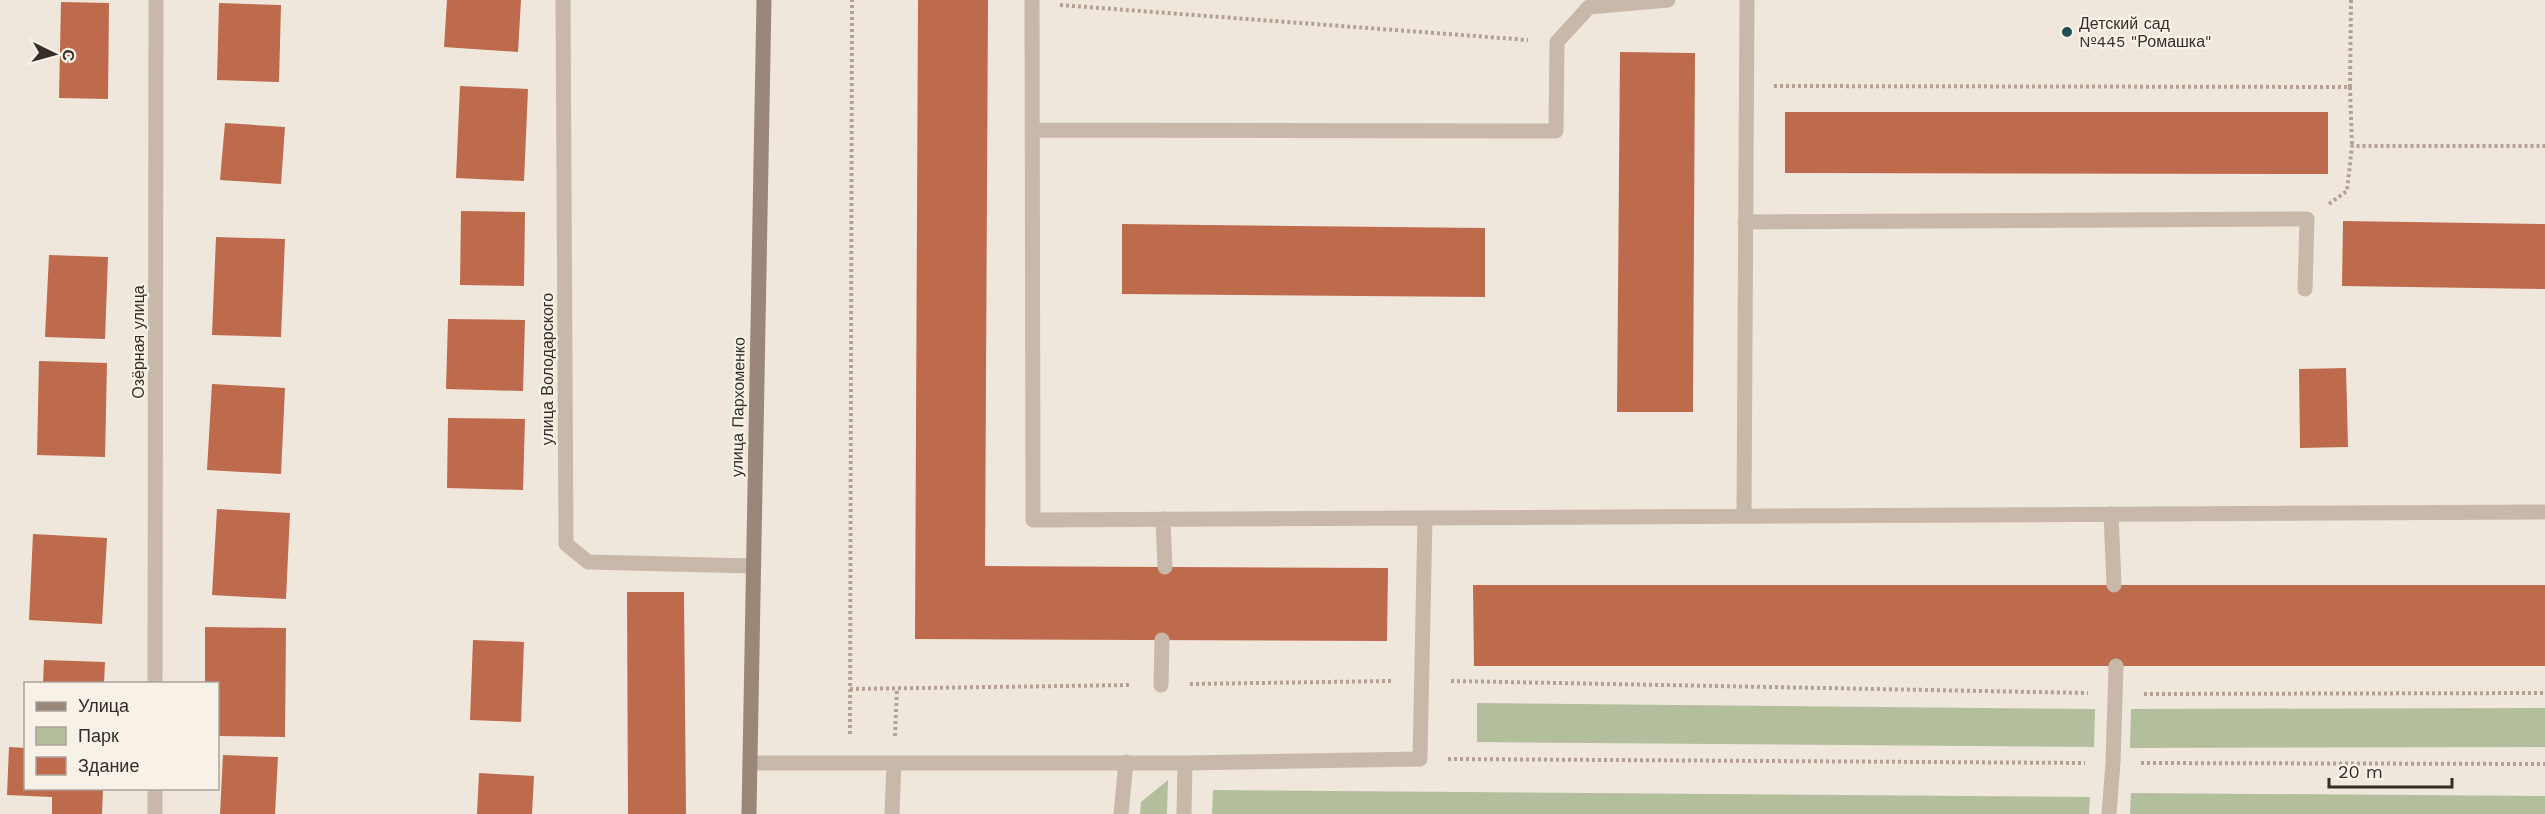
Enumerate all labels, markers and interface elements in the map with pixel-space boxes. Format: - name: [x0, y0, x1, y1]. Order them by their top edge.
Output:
- place label: Детский сад №445 "Ромашка": [2079, 14, 2212, 51]
- north arrow: [24, 24, 84, 84]
- marker: Детский сад №445 "Ромашка": [2060, 25, 2074, 39]
- text: С: [58, 49, 78, 62]
- street label: Озёрная улица: [129, 285, 148, 399]
- street label: улица Володарского: [538, 293, 557, 445]
- street label: улица Пархоменко: [727, 337, 749, 477]
- legend: [24, 682, 219, 790]
- text: Улица: [78, 695, 130, 716]
- text: Парк: [78, 725, 119, 746]
- scale bar: [2329, 751, 2452, 789]
- text: Здание: [78, 755, 139, 776]
- text: 20 m: [2338, 761, 2383, 782]

